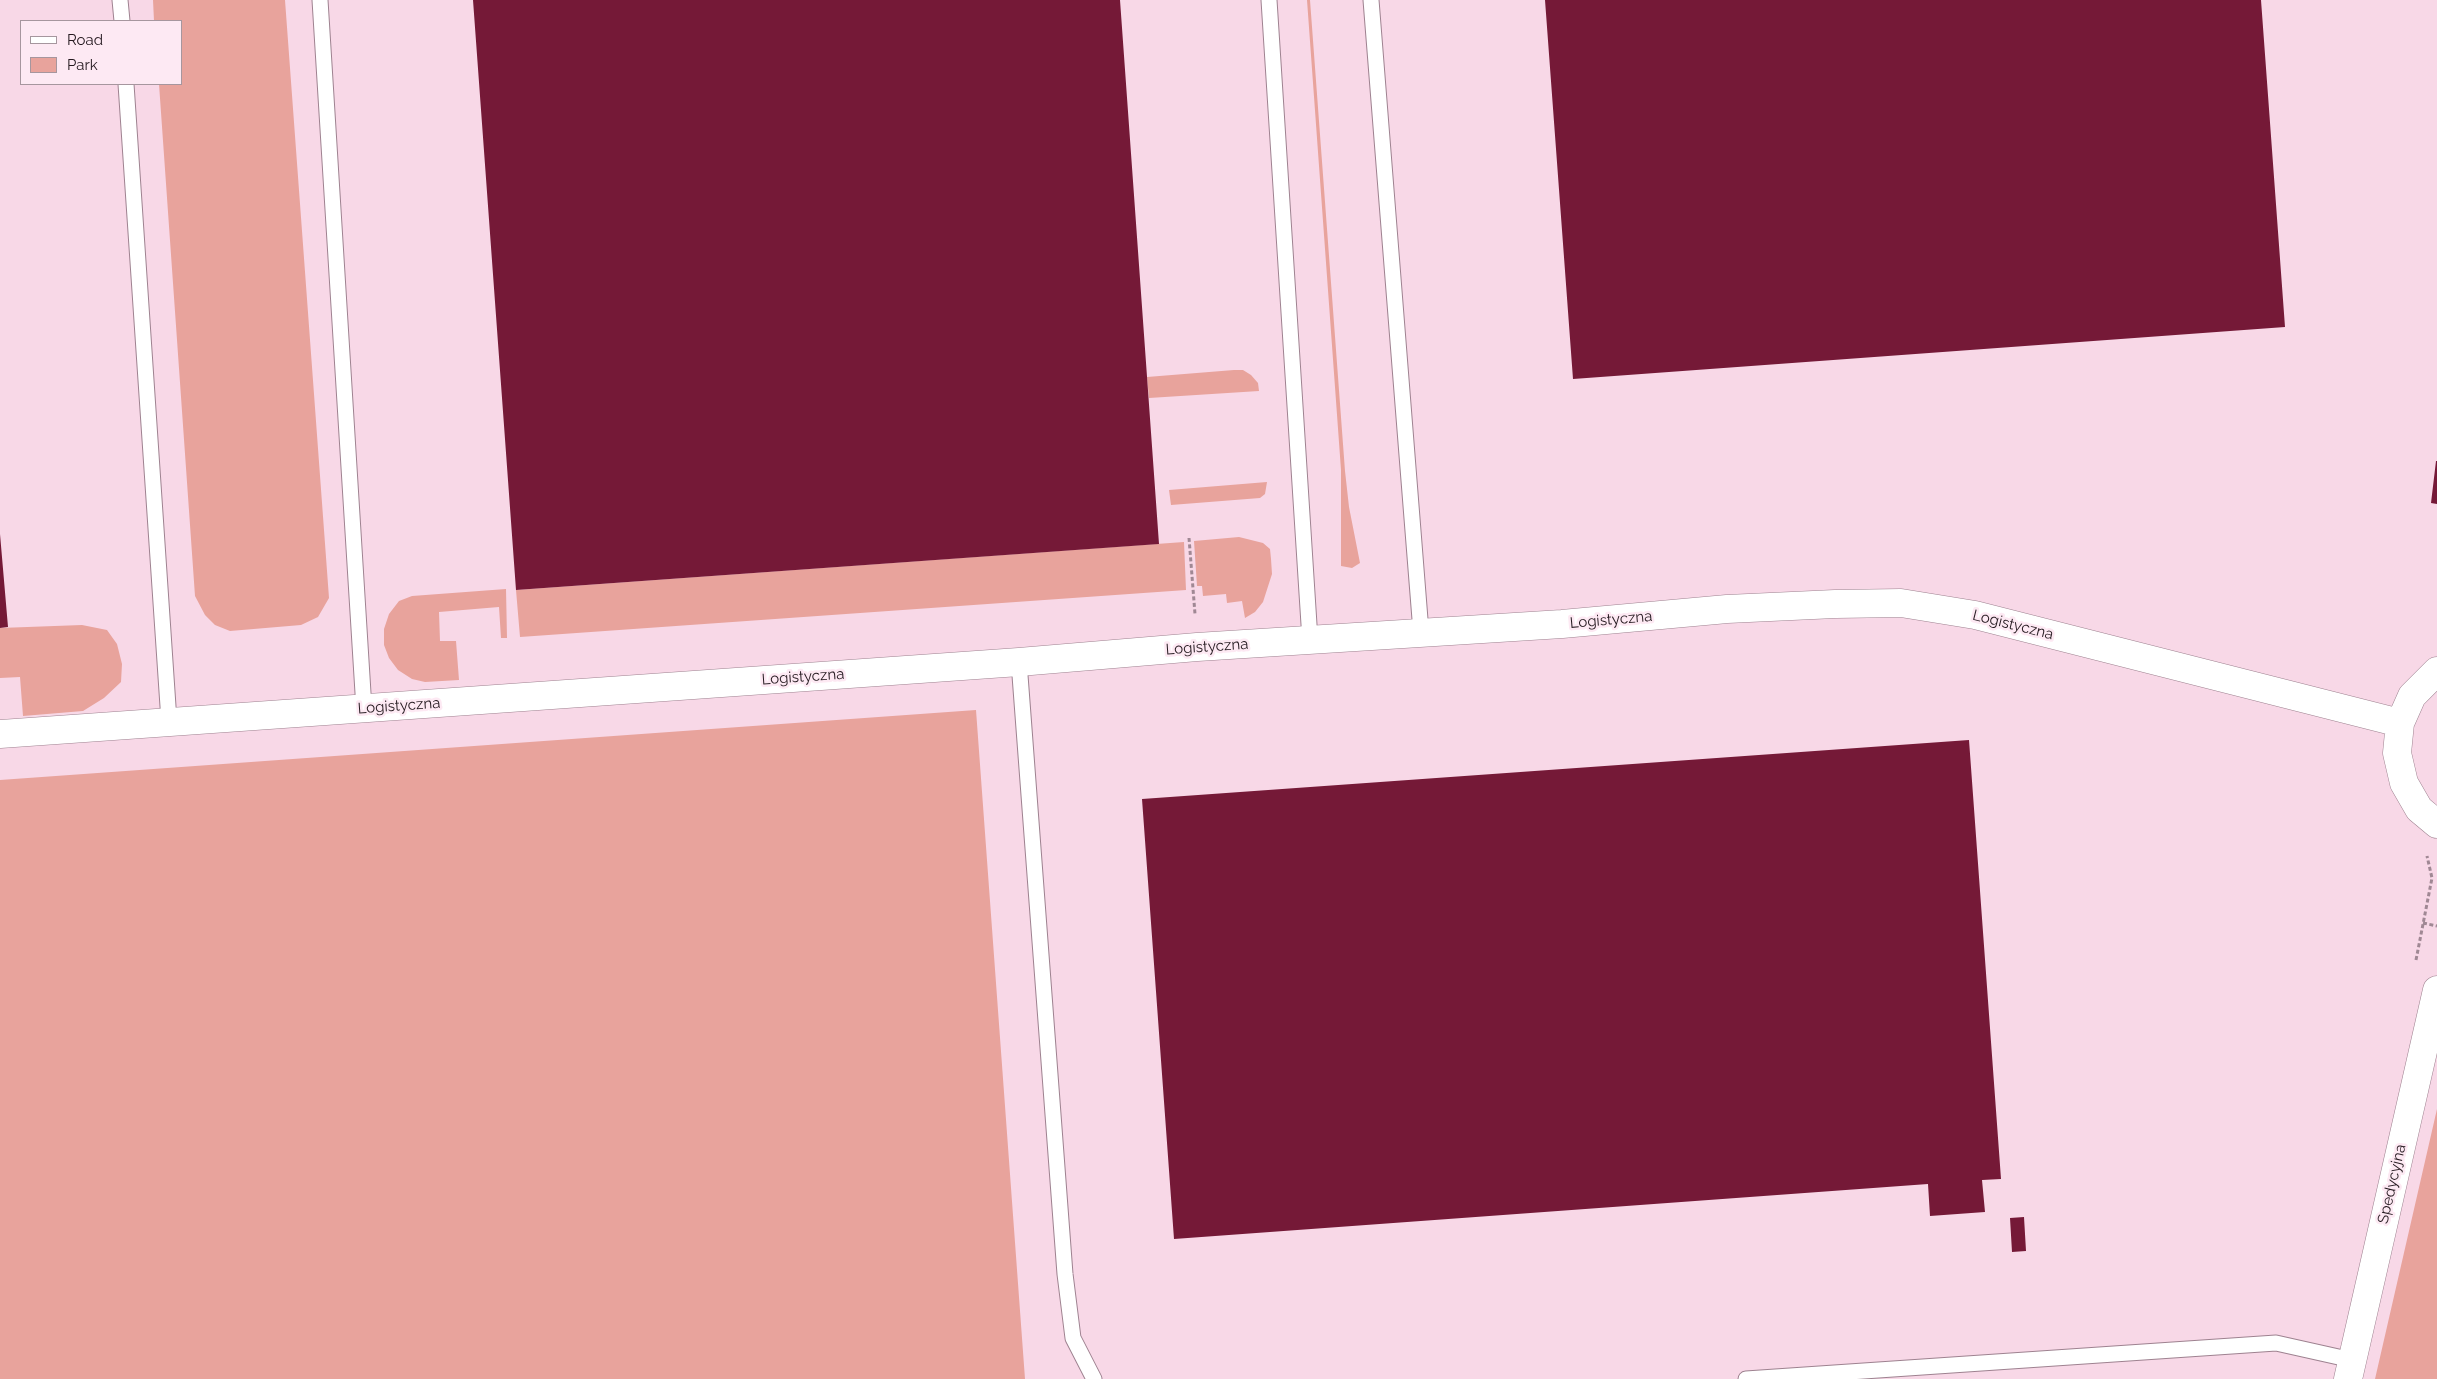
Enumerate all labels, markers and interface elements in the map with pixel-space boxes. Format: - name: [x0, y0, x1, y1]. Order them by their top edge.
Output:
- legend: [20, 20, 182, 85]
- text: Road: [67, 31, 103, 49]
- text: Park: [67, 56, 98, 74]
- street label: Logistyczna: [1971, 606, 2055, 644]
- street label: Logistyczna: [1569, 607, 1653, 633]
- street label: Logistyczna: [1165, 635, 1249, 659]
- street label: Logistyczna: [761, 665, 845, 689]
- street label: Logistyczna: [357, 694, 441, 718]
- street label: Spedycyjna: [2374, 1143, 2410, 1225]

